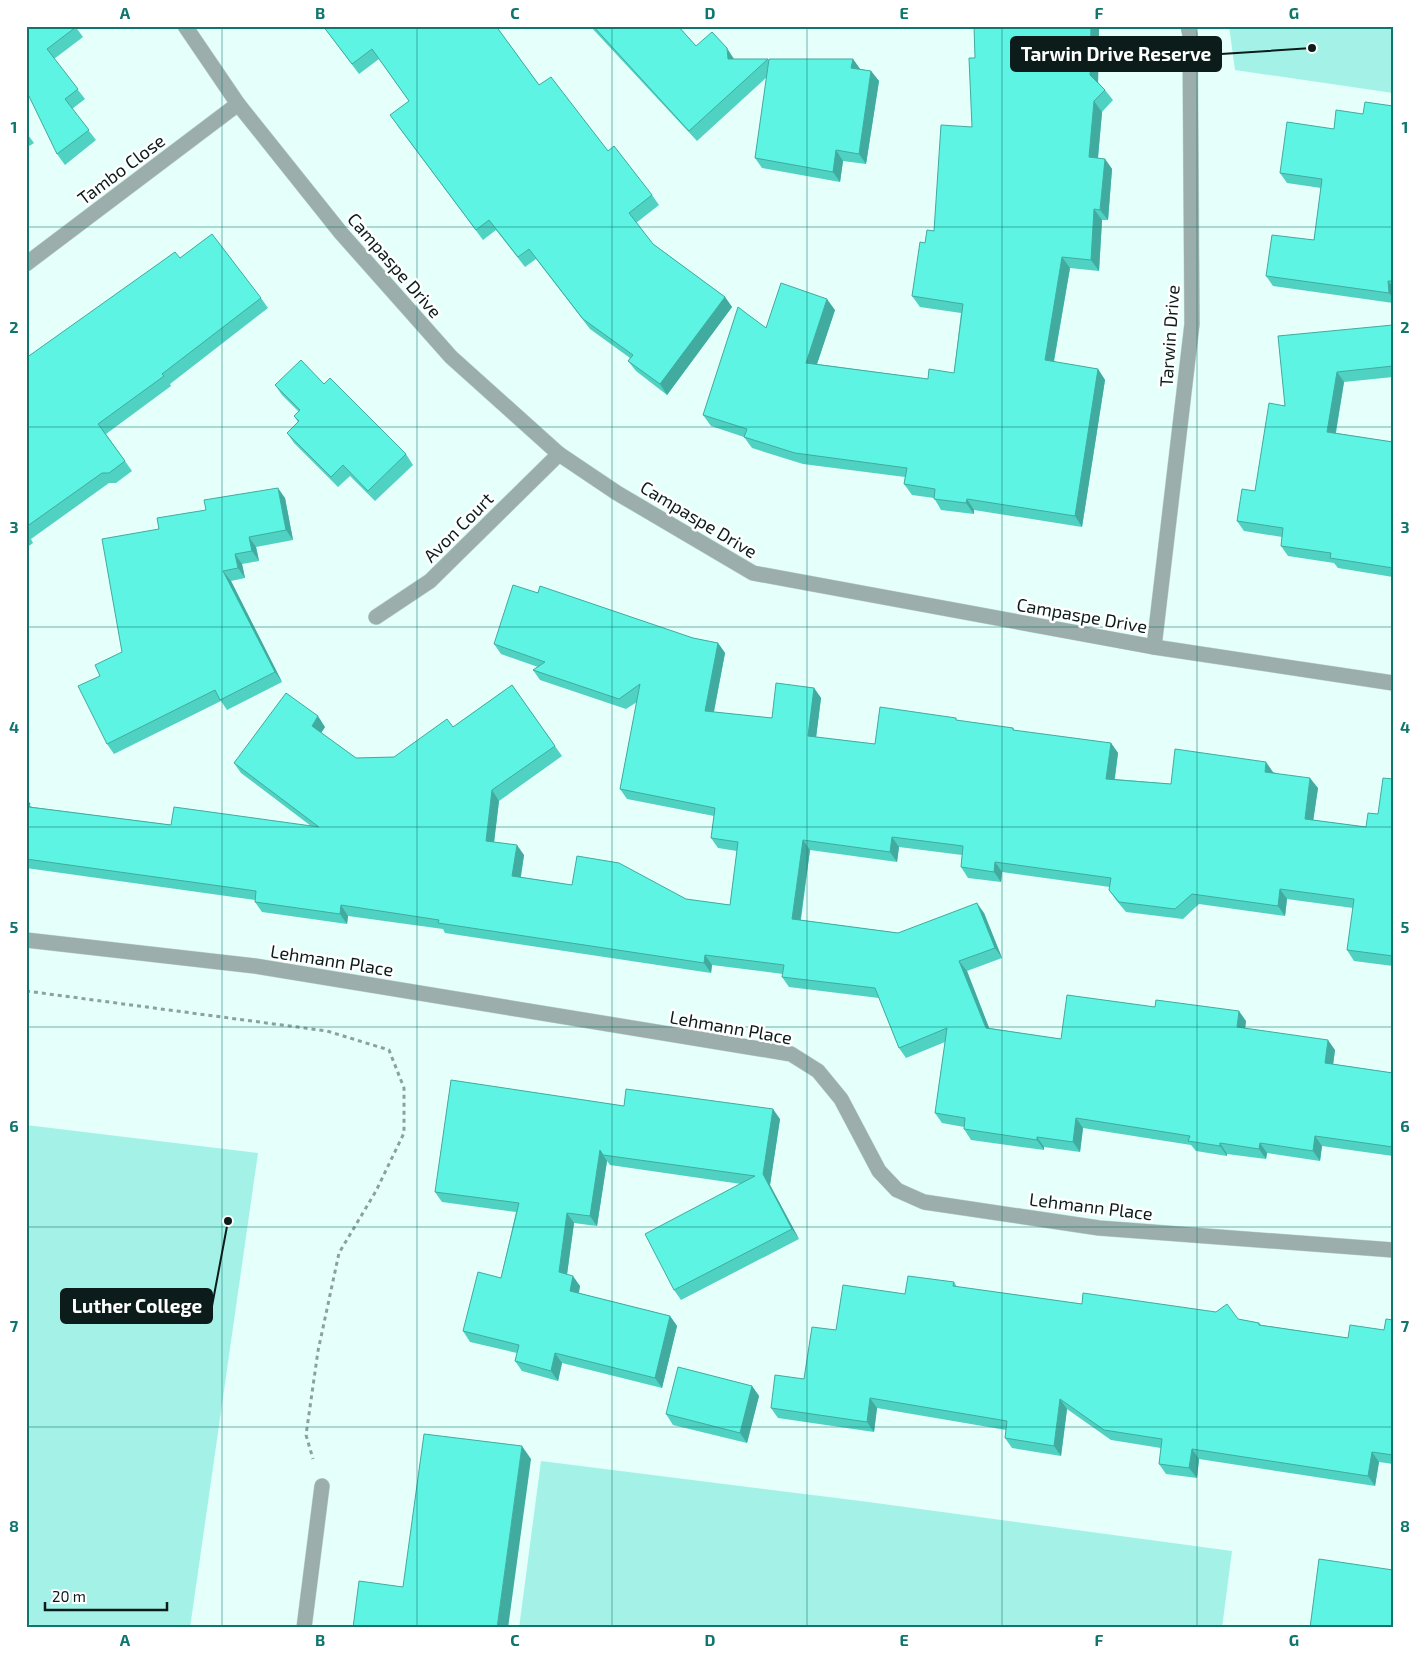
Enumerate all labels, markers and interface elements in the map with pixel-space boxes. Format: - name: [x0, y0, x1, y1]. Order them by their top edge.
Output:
- text: A: [120, 3, 131, 22]
- text: B: [315, 3, 325, 22]
- text: C: [510, 3, 520, 22]
- text: D: [705, 3, 716, 22]
- text: E: [899, 3, 909, 22]
- text: F: [1095, 3, 1104, 22]
- text: G: [1289, 3, 1299, 22]
- callout: Tarwin Drive Reserve: [1011, 37, 1221, 71]
- text: Tarwin Drive Reserve: [1021, 42, 1212, 65]
- text: 1: [11, 117, 17, 136]
- text: 1: [1402, 117, 1408, 136]
- street label: Tambo Close: [73, 129, 169, 209]
- street label: Campaspe Drive: [343, 208, 447, 322]
- street label: Tarwin Drive: [1154, 284, 1184, 388]
- text: 2: [9, 317, 19, 336]
- text: 2: [1400, 317, 1410, 336]
- street label: Campaspe Drive: [637, 476, 761, 562]
- street label: Avon Court: [418, 487, 498, 567]
- text: 3: [9, 517, 19, 536]
- text: 3: [1400, 517, 1410, 536]
- street label: Campaspe Drive: [1015, 593, 1149, 637]
- text: 4: [9, 717, 19, 736]
- text: 4: [1400, 717, 1410, 736]
- text: 5: [10, 917, 19, 936]
- text: 5: [1401, 917, 1410, 936]
- street label: Lehmann Place: [269, 939, 395, 981]
- street label: Lehmann Place: [668, 1005, 794, 1049]
- text: 6: [9, 1116, 19, 1135]
- text: 6: [1400, 1116, 1410, 1135]
- street label: Lehmann Place: [1028, 1188, 1154, 1224]
- callout: Luther College: [61, 1289, 212, 1323]
- text: Luther College: [72, 1294, 203, 1317]
- text: 7: [10, 1316, 19, 1335]
- text: 7: [1401, 1316, 1410, 1335]
- text: 8: [9, 1516, 19, 1535]
- text: 8: [1400, 1516, 1410, 1535]
- scale bar: [45, 1579, 168, 1611]
- text: 20 m: [52, 1587, 86, 1605]
- text: A: [120, 1630, 131, 1649]
- text: B: [315, 1630, 325, 1649]
- text: C: [510, 1630, 520, 1649]
- text: D: [705, 1630, 716, 1649]
- text: E: [899, 1630, 909, 1649]
- text: F: [1095, 1630, 1104, 1649]
- text: G: [1289, 1630, 1299, 1649]

